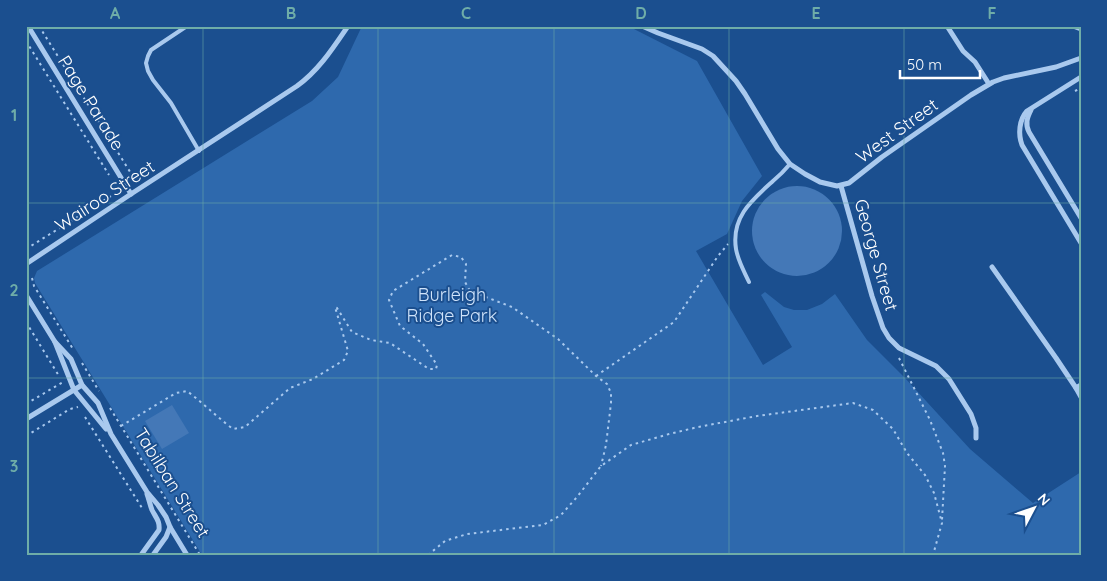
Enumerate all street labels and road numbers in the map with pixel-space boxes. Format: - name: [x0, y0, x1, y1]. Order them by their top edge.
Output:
- street label: Page Parade: [53, 51, 130, 155]
- street label: West Street: [851, 93, 942, 168]
- street label: Wairoo Street: [51, 155, 159, 236]
- street label: George Street: [850, 196, 903, 313]
- street label: Tabilban Street: [129, 424, 215, 542]

